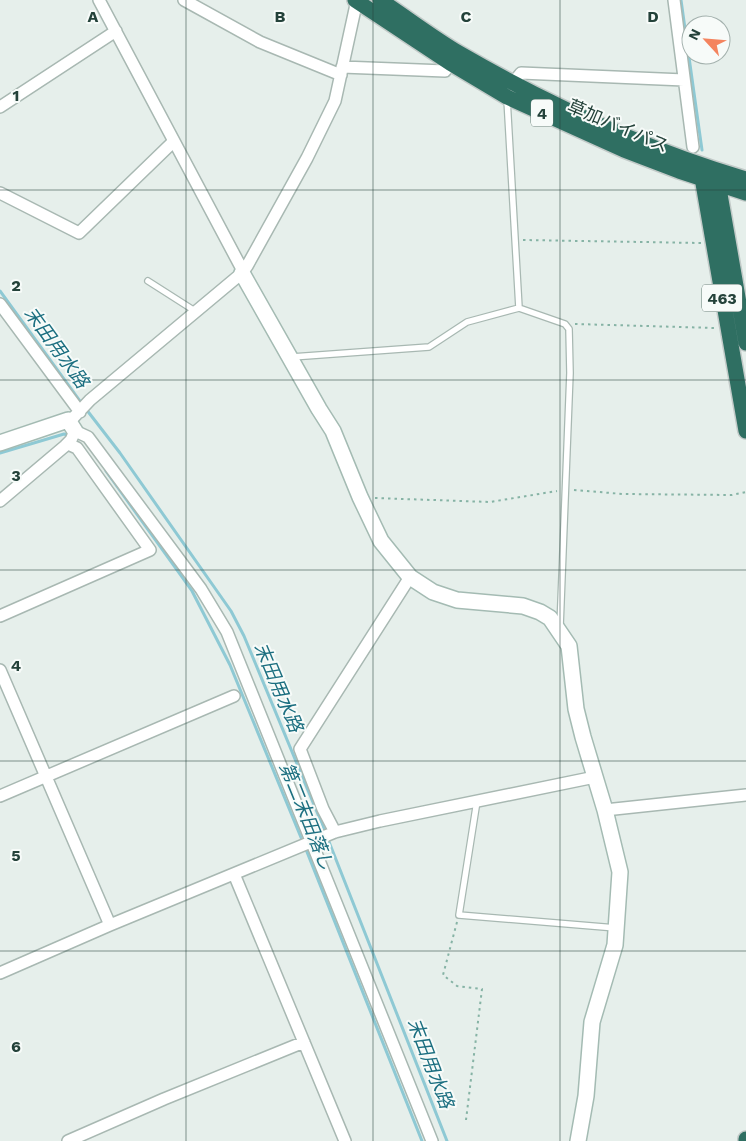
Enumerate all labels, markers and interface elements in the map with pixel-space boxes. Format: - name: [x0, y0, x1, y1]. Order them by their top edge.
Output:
- text: A: [88, 7, 99, 26]
- text: B: [275, 7, 286, 26]
- text: C: [461, 7, 472, 26]
- text: D: [647, 7, 659, 26]
- north arrow: [681, 15, 731, 65]
- text: N: [685, 26, 704, 42]
- text: 1: [13, 86, 19, 105]
- street label: 草加バイパス: [565, 95, 672, 156]
- road number: 4: [531, 100, 553, 126]
- text: 2: [11, 276, 21, 295]
- road number: 463: [702, 284, 742, 312]
- water label: 末田用水路: [19, 302, 95, 394]
- text: 3: [11, 466, 21, 485]
- water label: 末田用水路: [249, 639, 308, 737]
- text: 4: [11, 656, 21, 675]
- water label: 第二末田落し: [275, 759, 339, 873]
- text: 5: [11, 846, 21, 865]
- water label: 末田用水路: [403, 1015, 459, 1114]
- text: 6: [11, 1037, 21, 1056]

